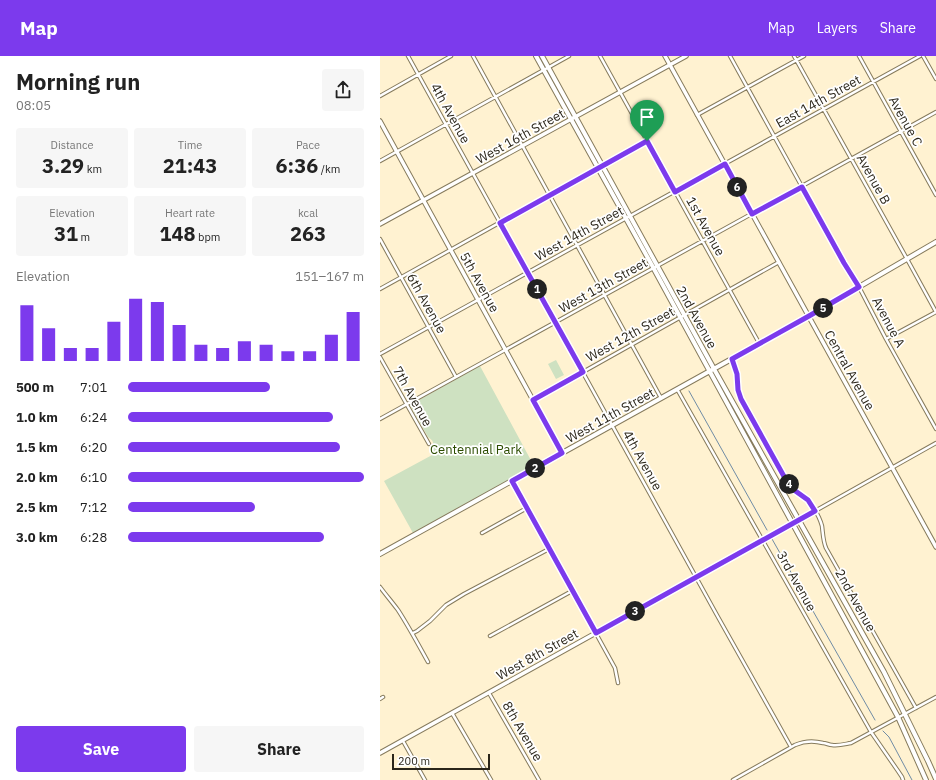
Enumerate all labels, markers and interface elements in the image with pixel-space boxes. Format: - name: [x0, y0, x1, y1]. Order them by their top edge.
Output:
- text: Map: [20, 16, 58, 40]
- text: Map: [768, 19, 795, 37]
- text: Layers: [817, 19, 858, 37]
- text: Share: [880, 19, 916, 37]
- text: Morning run: [16, 67, 140, 96]
- button: share: [322, 69, 364, 111]
- street label: East 14th Street: [773, 71, 864, 132]
- street label: 4th Avenue: [427, 80, 474, 146]
- street label: Avenue C: [885, 93, 926, 149]
- text: 08:05: [16, 97, 51, 114]
- pin: [630, 100, 664, 141]
- street label: West 16th Street: [473, 105, 568, 168]
- icon: arrive: [636, 106, 658, 128]
- text: Distance: [51, 138, 93, 152]
- text: Time: [178, 138, 202, 152]
- text: Pace: [296, 138, 320, 152]
- street label: Avenue B: [853, 151, 894, 207]
- text: 3.29: [42, 152, 84, 179]
- text: 21:43: [163, 152, 217, 179]
- text: 6:36: [276, 152, 318, 179]
- text: km: [84, 162, 102, 176]
- text: /km: [318, 162, 340, 176]
- pin: 6: [727, 177, 747, 197]
- text: 6: [734, 180, 740, 194]
- street label: 1st Avenue: [682, 194, 729, 259]
- street label: West 14th Street: [532, 202, 627, 265]
- text: Elevation: [49, 206, 95, 220]
- text: Heart rate: [165, 206, 215, 220]
- text: kcal: [298, 206, 318, 220]
- text: 31: [54, 220, 78, 247]
- text: 148: [160, 220, 196, 247]
- text: 263: [290, 220, 326, 247]
- text: m: [78, 230, 90, 244]
- text: bpm: [196, 230, 220, 244]
- street label: 5th Avenue: [456, 249, 503, 315]
- street label: West 13th Street: [556, 254, 651, 317]
- text: Elevation: [16, 268, 70, 285]
- text: 151–167 m: [295, 268, 364, 285]
- street label: 6th Avenue: [403, 270, 450, 336]
- pin: 1: [527, 279, 547, 299]
- text: 1: [534, 282, 540, 296]
- street label: 2nd Avenue: [672, 283, 721, 352]
- street label: Avenue A: [868, 294, 909, 351]
- pin: 5: [813, 298, 833, 318]
- text: 5: [820, 301, 826, 315]
- street label: West 12th Street: [583, 303, 678, 366]
- street label: Central Avenue: [821, 327, 879, 413]
- street label: 7th Avenue: [389, 363, 436, 429]
- text: 500 m: [16, 379, 54, 396]
- text: 7:01: [80, 379, 107, 396]
- street label: West 11th Street: [563, 384, 658, 447]
- text: 1.0 km: [16, 409, 58, 426]
- text: 6:24: [80, 409, 107, 426]
- street label: 4th Avenue: [619, 427, 666, 493]
- text: 1.5 km: [16, 439, 58, 456]
- text: 6:20: [80, 439, 107, 456]
- park label: Centennial Park: [430, 441, 522, 458]
- pin: 2: [525, 458, 545, 478]
- text: 2: [532, 461, 538, 475]
- text: 2.0 km: [16, 469, 58, 486]
- text: 6:10: [80, 469, 107, 486]
- pin: 4: [779, 474, 799, 494]
- text: 4: [786, 477, 792, 491]
- text: 2.5 km: [16, 499, 58, 516]
- text: 7:12: [80, 499, 107, 516]
- text: 3.0 km: [16, 529, 58, 546]
- text: 6:28: [80, 529, 107, 546]
- street label: 3rd Avenue: [773, 548, 820, 614]
- street label: 2nd Avenue: [831, 566, 880, 635]
- pin: 3: [625, 601, 645, 621]
- text: 3: [632, 604, 638, 618]
- street label: West 8th Street: [493, 625, 581, 684]
- street label: 8th Avenue: [499, 698, 546, 764]
- button: Save: [16, 726, 186, 772]
- button: Share: [194, 726, 364, 772]
- scale bar: [392, 752, 490, 771]
- text: 200 m: [398, 754, 430, 768]

